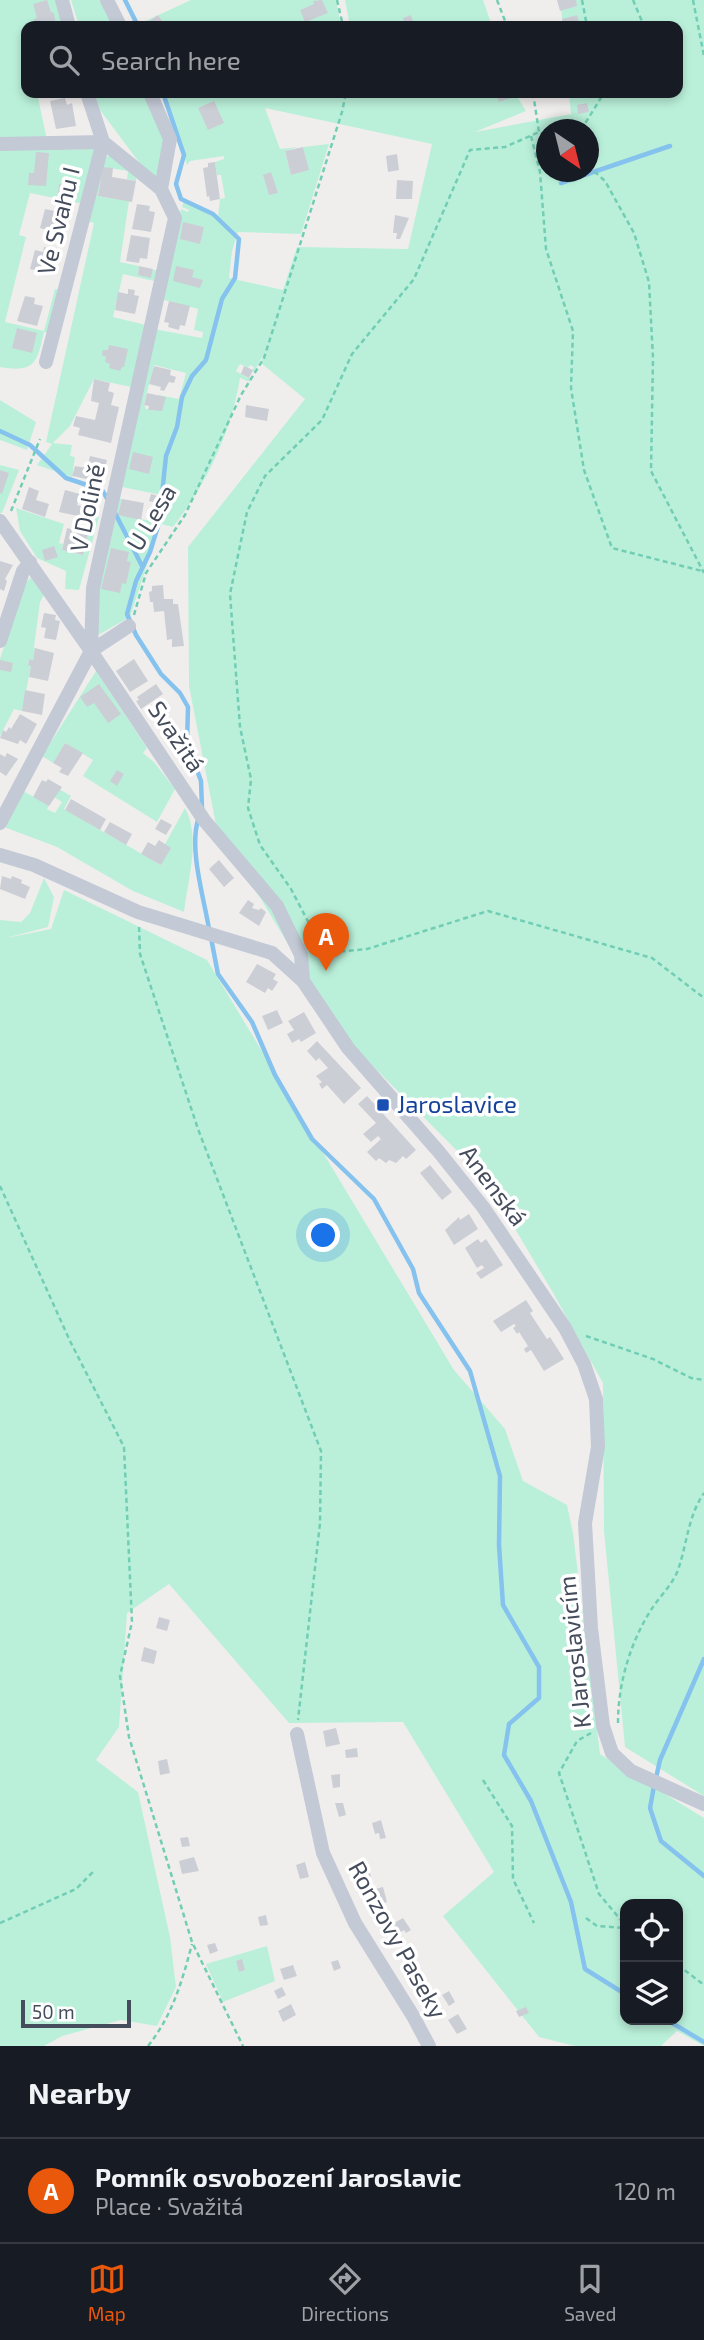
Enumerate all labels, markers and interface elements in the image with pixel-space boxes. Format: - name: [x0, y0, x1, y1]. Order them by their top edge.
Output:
- search box: [21, 21, 683, 98]
- icon: search: [45, 41, 83, 79]
- text: Search here: [101, 44, 241, 75]
- north arrow: [536, 119, 599, 182]
- street label: Ve Svahu I: [30, 164, 85, 278]
- street label: V Dolině: [63, 461, 110, 554]
- street label: U Lesa: [120, 479, 182, 556]
- street label: Svažitá: [143, 695, 212, 777]
- pin: A: [303, 913, 349, 971]
- place label: Jaroslavice: [397, 1089, 517, 1118]
- marker: Jaroslavice: [375, 1097, 391, 1113]
- street label: Anenská: [455, 1139, 534, 1231]
- your location: [306, 1218, 340, 1252]
- street label: K Jaroslavicím: [551, 1575, 596, 1730]
- street label: Ronzovy Paseky: [343, 1856, 454, 2023]
- map controls: [620, 1899, 683, 2025]
- button: locate: [620, 1899, 683, 1962]
- button: layers: [620, 1962, 683, 2025]
- scale bar: [21, 1997, 131, 2029]
- text: 50 m: [32, 2000, 75, 2023]
- text: Nearby: [28, 2074, 131, 2110]
- text: Pomník osvobození Jaroslavic: [95, 2161, 461, 2192]
- text: A: [43, 2177, 59, 2205]
- text: 120 m: [615, 2177, 676, 2205]
- text: Place · Svažitá: [95, 2192, 243, 2220]
- tab: Map: [88, 2260, 126, 2325]
- tab: Directions: [301, 2260, 389, 2325]
- tab: Saved: [564, 2260, 616, 2325]

